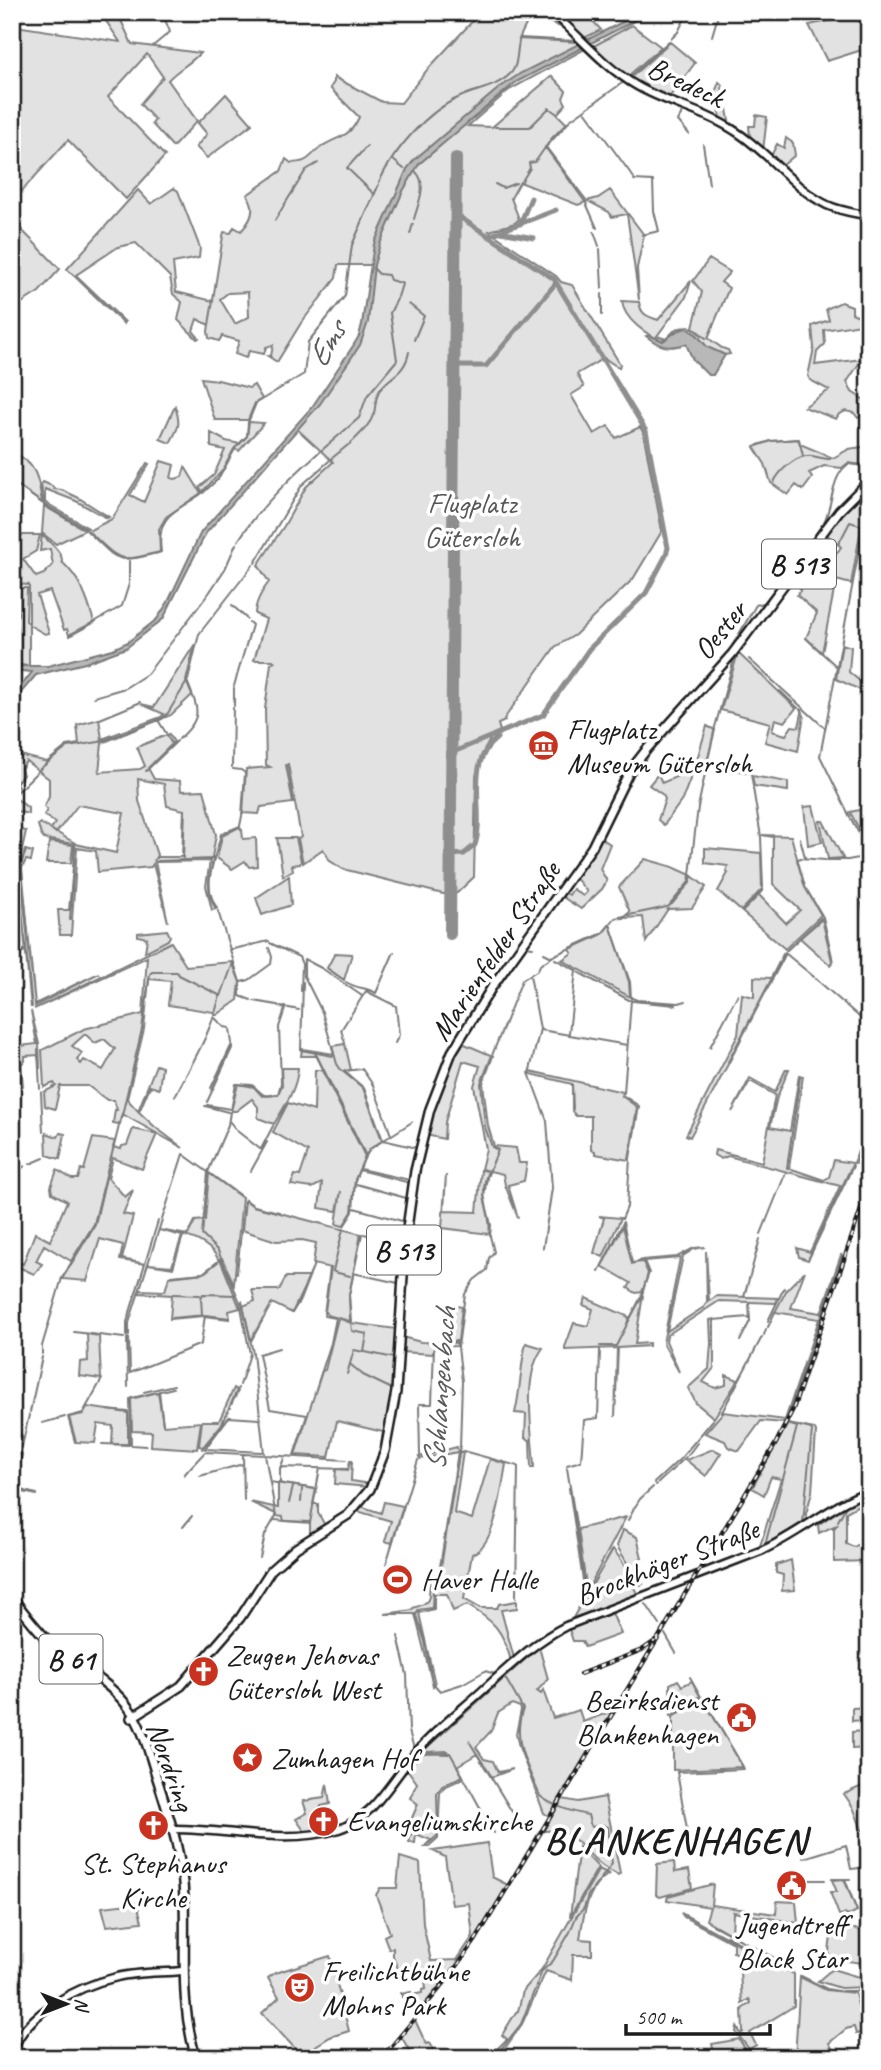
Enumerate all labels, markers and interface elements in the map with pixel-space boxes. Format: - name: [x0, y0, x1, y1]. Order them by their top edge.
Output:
- street label: Bredeck: [642, 48, 732, 117]
- water label: Ems: [297, 310, 358, 374]
- park label: Flugplatz Gütersloh: [424, 484, 521, 556]
- road number: B 513: [762, 540, 836, 588]
- street label: Oester: [685, 591, 757, 667]
- place label: Flugplatz Museum Gütersloh: [567, 710, 753, 782]
- museum icon: Flugplatz Museum Gütersloh: [527, 729, 561, 763]
- street label: Marienfelder Straße: [421, 852, 570, 1048]
- road number: B 513: [367, 1226, 441, 1274]
- water label: Schlangenbach: [413, 1304, 466, 1472]
- street label: Brockhäger Straße: [570, 1509, 766, 1614]
- place label: Haver Halle: [421, 1560, 539, 1598]
- sports icon: Haver Halle: [381, 1562, 415, 1596]
- road number: B 61: [40, 1634, 102, 1684]
- place label: Zeugen Jehovas Gütersloh West: [226, 1636, 384, 1708]
- church icon: Zeugen Jehovas Gütersloh West: [186, 1655, 220, 1689]
- place label: Bezirksdienst Blankenhagen: [576, 1681, 721, 1753]
- public building icon: Bezirksdienst Blankenhagen: [724, 1700, 758, 1734]
- street label: Nordring: [138, 1716, 205, 1818]
- place label: Zumhagen Hof: [271, 1739, 423, 1777]
- place icon: Zumhagen Hof: [231, 1741, 265, 1775]
- place label: Evangeliumskirche: [347, 1802, 534, 1840]
- church icon: Evangeliumskirche: [307, 1804, 341, 1838]
- church icon: St. Stephanus Kirche: [136, 1808, 170, 1842]
- district label: BLANKENHAGEN: [544, 1817, 812, 1864]
- place label: St. Stephanus Kirche: [81, 1844, 228, 1916]
- public building icon: Jugendtreff Black Star: [775, 1869, 809, 1903]
- place label: Jugendtreff Black Star: [735, 1905, 853, 1977]
- place label: Freilichtbühne Mohns Park: [322, 1952, 471, 2024]
- north arrow: [32, 1968, 102, 2038]
- theatre icon: Freilichtbühne Mohns Park: [282, 1971, 316, 2005]
- scale bar: [626, 1993, 769, 2037]
- text: N: [70, 1998, 94, 2013]
- text: 500 m: [636, 2004, 683, 2030]

